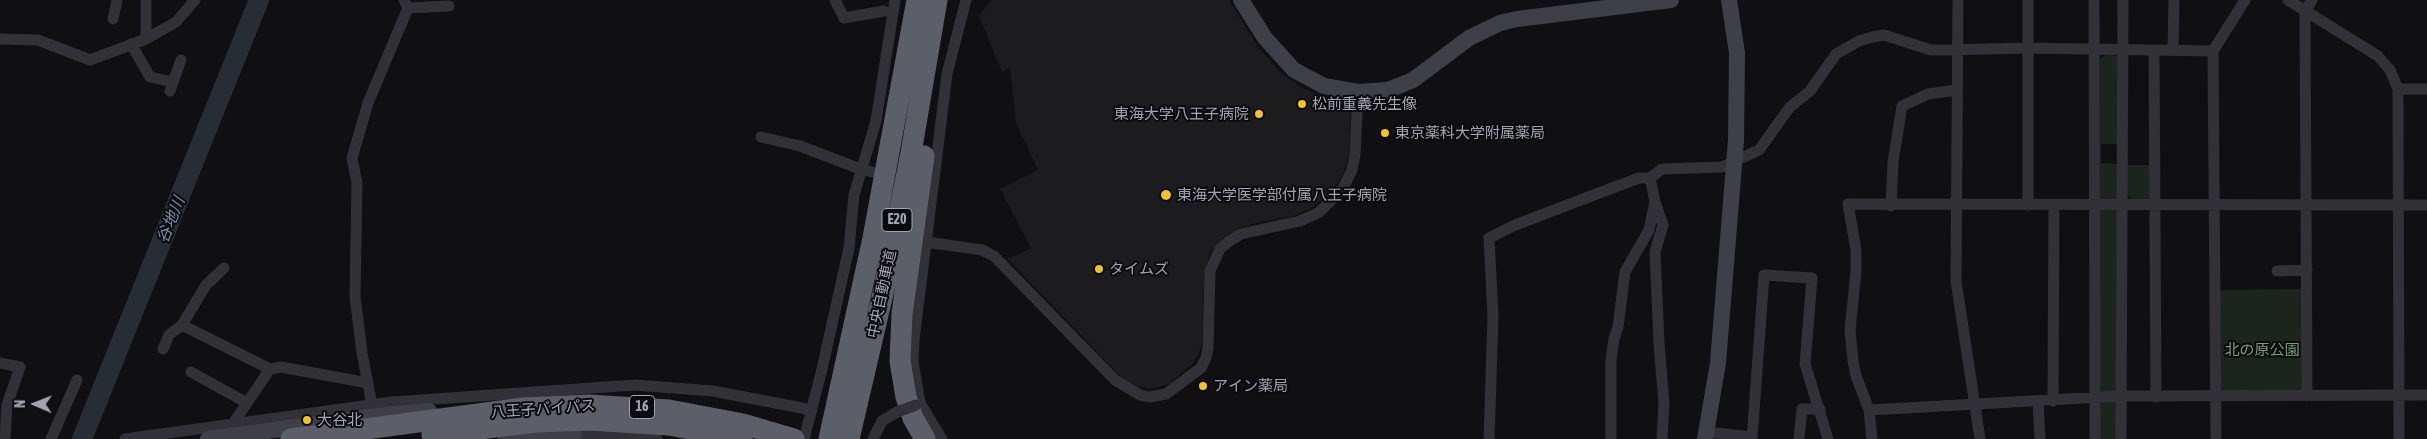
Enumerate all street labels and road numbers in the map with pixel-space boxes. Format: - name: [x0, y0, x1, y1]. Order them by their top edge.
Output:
- road number: E20: [882, 208, 912, 232]
- street label: 中央自動車道: [864, 248, 900, 340]
- street label: 八王子バイパス: [490, 396, 596, 422]
- road number: 16: [630, 396, 654, 418]

